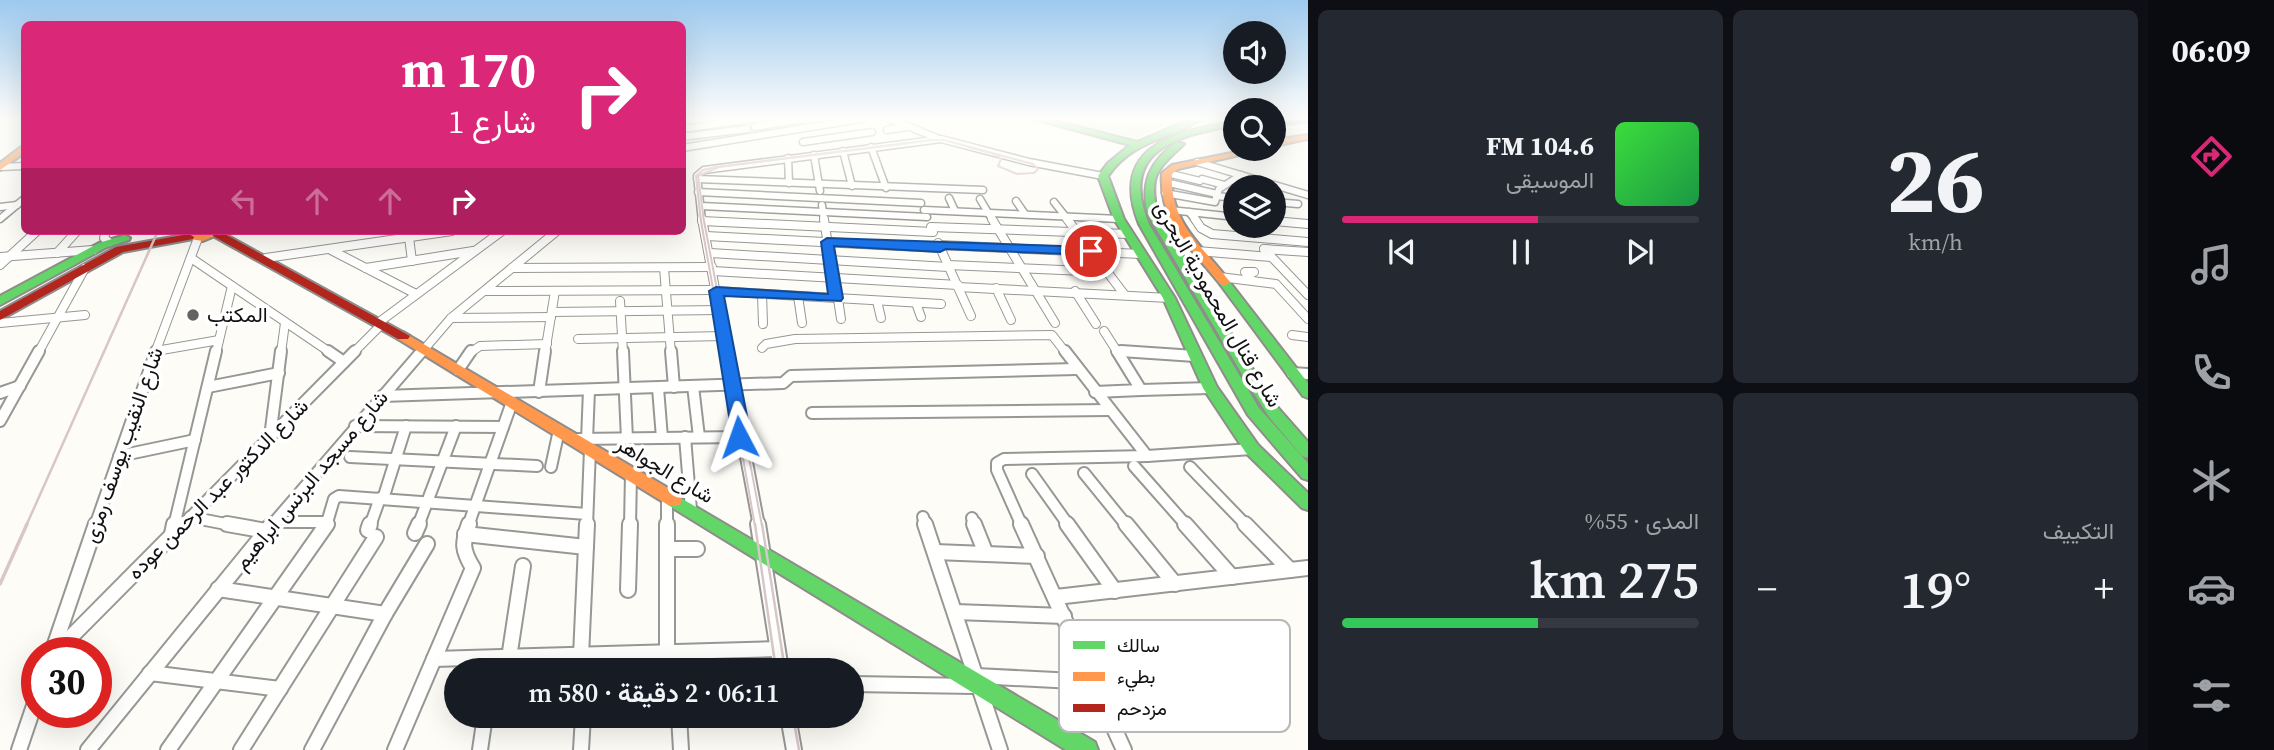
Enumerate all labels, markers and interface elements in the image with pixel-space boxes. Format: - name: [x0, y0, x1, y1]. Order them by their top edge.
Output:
- map controls: [1223, 21, 1286, 238]
- button: sound: [1223, 21, 1286, 84]
- text: 06:09: [2172, 29, 2251, 73]
- text: 170 m: [401, 36, 536, 103]
- icon: right: [560, 49, 651, 140]
- button: search: [1223, 98, 1286, 161]
- text: شارع 1: [448, 100, 536, 144]
- text: 26: [1886, 118, 1985, 242]
- text: 104.6 FM: [1486, 128, 1594, 164]
- icon: directions: [2187, 132, 2236, 181]
- text: الموسيقى: [1506, 164, 1594, 196]
- button: layers: [1223, 175, 1286, 238]
- icon: left: [225, 182, 263, 220]
- icon: ahead: [298, 182, 336, 220]
- icon: ahead: [371, 182, 409, 220]
- icon: right: [444, 182, 482, 220]
- street label: شارع قنال المحمودية البحرى: [1147, 195, 1290, 412]
- pin: [1061, 221, 1121, 281]
- text: km/h: [1908, 226, 1963, 258]
- icon: arrive: [1072, 232, 1110, 270]
- icon: previous: [1383, 233, 1421, 271]
- icon: pause: [1502, 233, 1540, 271]
- icon: next: [1621, 233, 1659, 271]
- icon: music: [2187, 240, 2236, 289]
- place label: المكتب: [207, 300, 268, 329]
- marker: المكتب: [185, 307, 201, 323]
- street label: شارع النقيب يوسف رمزى: [75, 343, 170, 547]
- icon: phone: [2187, 348, 2236, 397]
- street label: شارع مسجد البرنس ابراهيم: [227, 384, 394, 576]
- street label: شارع الدكتور عبد الرحمن عوده: [121, 392, 315, 586]
- position arrow: [702, 400, 776, 474]
- street label: شارع الجواهر: [610, 428, 720, 510]
- icon: climate: [2187, 456, 2236, 505]
- text: المدى · 55%: [1585, 505, 1699, 537]
- text: التكييف: [2043, 515, 2114, 547]
- text: 275 km: [1530, 544, 1699, 615]
- text: 19°: [1900, 554, 1971, 625]
- text: −: [1757, 563, 1777, 615]
- text: +: [2094, 563, 2114, 615]
- icon: car: [2187, 564, 2236, 613]
- legend: [1059, 620, 1290, 732]
- text: سالك: [1117, 632, 1160, 658]
- speed limit sign: 30: [21, 637, 112, 728]
- text: بطيء: [1117, 663, 1155, 692]
- icon: filters: [2187, 671, 2236, 720]
- text: 06:11 · 2 دقيقة · 580 m: [528, 675, 780, 711]
- text: مزدحم: [1117, 695, 1167, 721]

